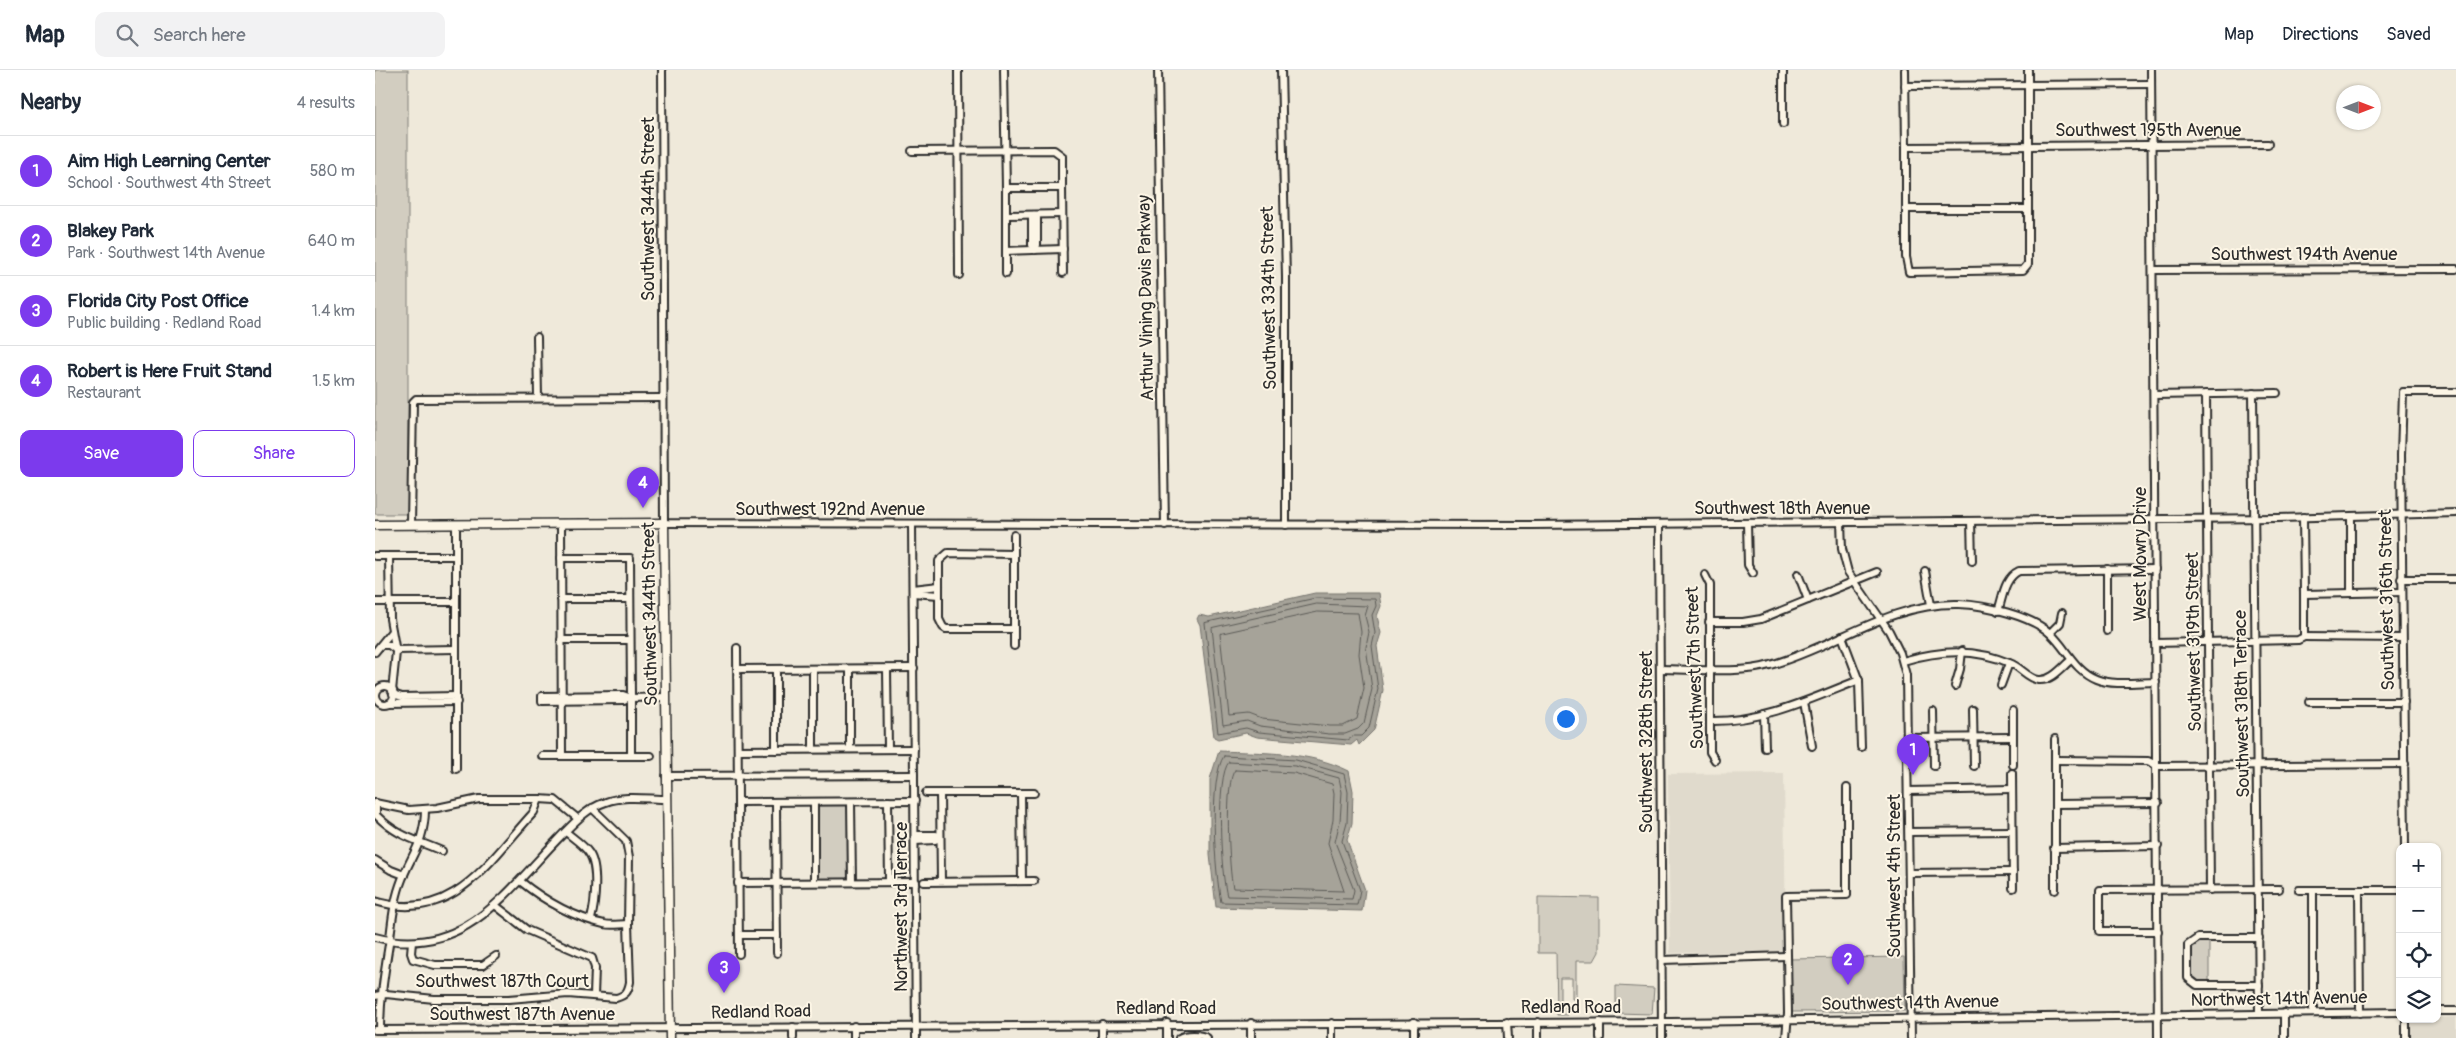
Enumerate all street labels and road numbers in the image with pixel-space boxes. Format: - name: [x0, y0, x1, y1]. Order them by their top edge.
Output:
- street label: Southwest 344th Street: [637, 116, 660, 301]
- street label: Southwest 195th Avenue: [2055, 119, 2241, 142]
- street label: Arthur Vining Davis Parkway: [1133, 195, 1159, 401]
- street label: Southwest 334th Street: [1256, 205, 1282, 390]
- street label: Southwest 194th Avenue: [2211, 243, 2398, 266]
- street label: West Mowry Drive: [2129, 487, 2152, 621]
- street label: Southwest 18th Avenue: [1694, 497, 1870, 520]
- street label: Southwest 192nd Avenue: [735, 498, 925, 521]
- street label: Southwest 316th Street: [2374, 509, 2400, 691]
- street label: Southwest 344th Street: [637, 521, 663, 706]
- street label: Southwest 319th Street: [2181, 551, 2207, 732]
- street label: Southwest 7th Street: [1681, 585, 1709, 750]
- street label: Southwest 318th Terrace: [2229, 610, 2255, 798]
- street label: Southwest 328th Street: [1635, 650, 1658, 833]
- street label: Southwest 4th Street: [1883, 793, 1906, 958]
- street label: Northwest 3rd Terrace: [890, 822, 913, 992]
- street label: Southwest 187th Court: [415, 970, 590, 993]
- street label: Northwest 14th Avenue: [2191, 986, 2368, 1012]
- street label: Southwest 14th Avenue: [1821, 990, 1999, 1016]
- street label: Redland Road: [1521, 996, 1621, 1019]
- street label: Redland Road: [1116, 997, 1216, 1020]
- street label: Redland Road: [711, 1000, 811, 1024]
- street label: Southwest 187th Avenue: [429, 1003, 615, 1026]

